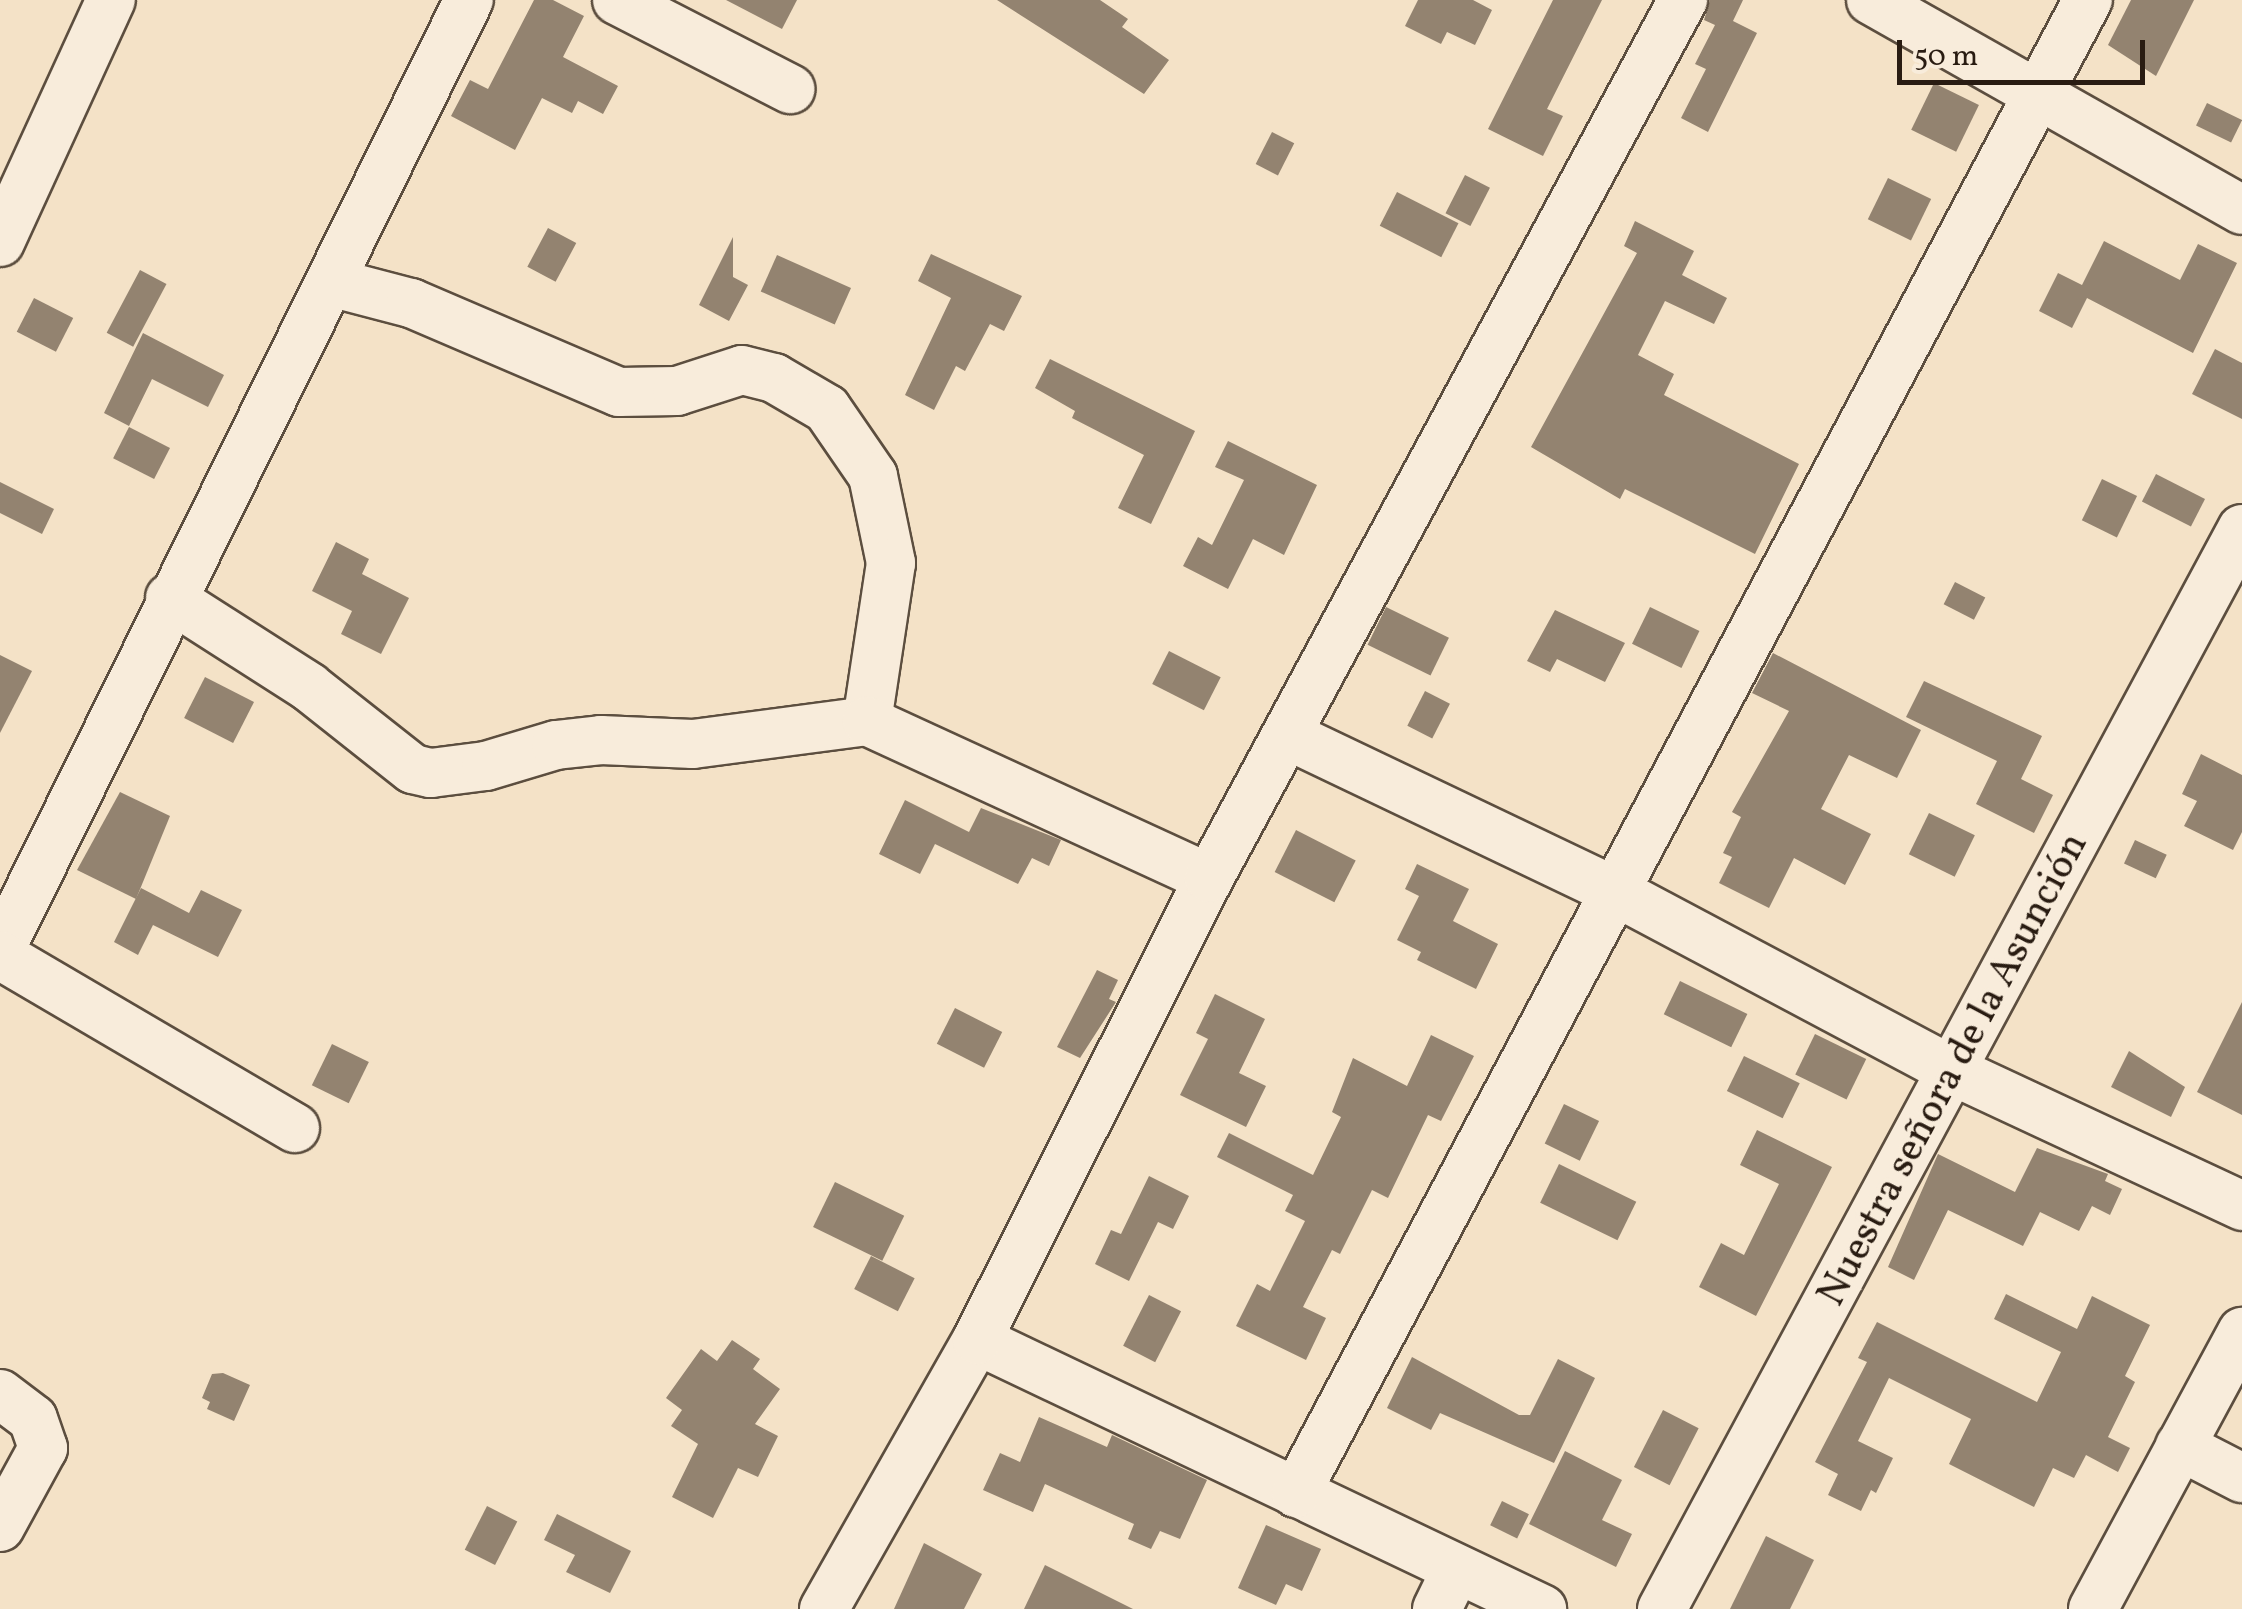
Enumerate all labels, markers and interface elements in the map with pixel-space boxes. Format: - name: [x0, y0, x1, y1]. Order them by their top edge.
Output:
- scale bar: [1902, 20, 2150, 82]
- text: 50 m: [1914, 36, 1978, 78]
- street label: Nuestra señora de la Asunción: [1809, 825, 2099, 1315]

